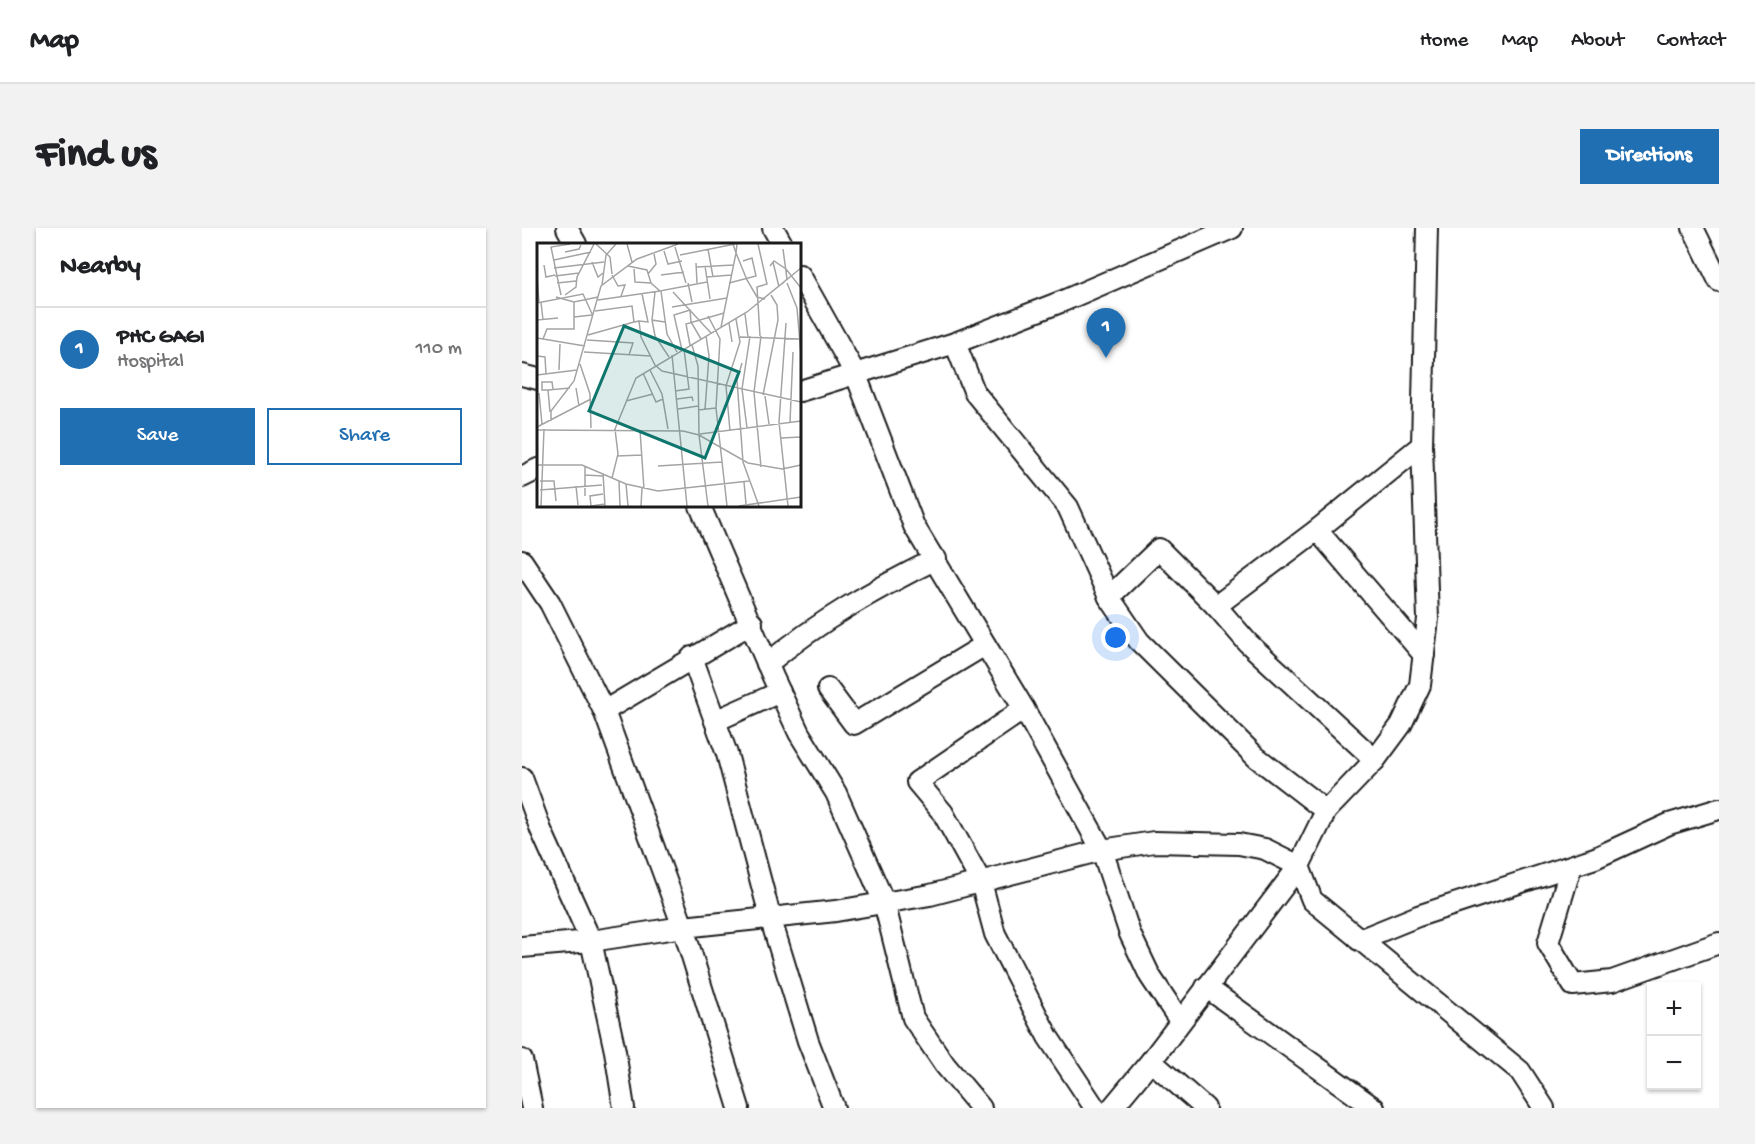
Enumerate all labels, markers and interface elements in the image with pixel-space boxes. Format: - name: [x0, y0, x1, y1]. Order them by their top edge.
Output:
- text: Map: [30, 25, 79, 58]
- text: Home: [1420, 29, 1468, 54]
- text: Map: [1501, 29, 1538, 54]
- text: About: [1571, 29, 1624, 54]
- text: Contact: [1657, 29, 1725, 54]
- button: Directions: [1580, 129, 1719, 184]
- text: Find us: [36, 132, 156, 181]
- inset map: [537, 243, 801, 507]
- text: Nearby: [60, 252, 141, 283]
- pin: 1: [1086, 308, 1126, 358]
- text: PHC GAGI: [117, 325, 205, 351]
- text: 1: [75, 338, 84, 361]
- text: 110 m: [416, 338, 462, 361]
- text: Hospital: [117, 351, 184, 374]
- button: Save: [60, 408, 255, 465]
- button: Share: [267, 408, 462, 465]
- your location: [1101, 623, 1130, 652]
- map controls: [1647, 982, 1701, 1090]
- button: +: [1647, 982, 1701, 1036]
- button: −: [1647, 1036, 1701, 1090]

